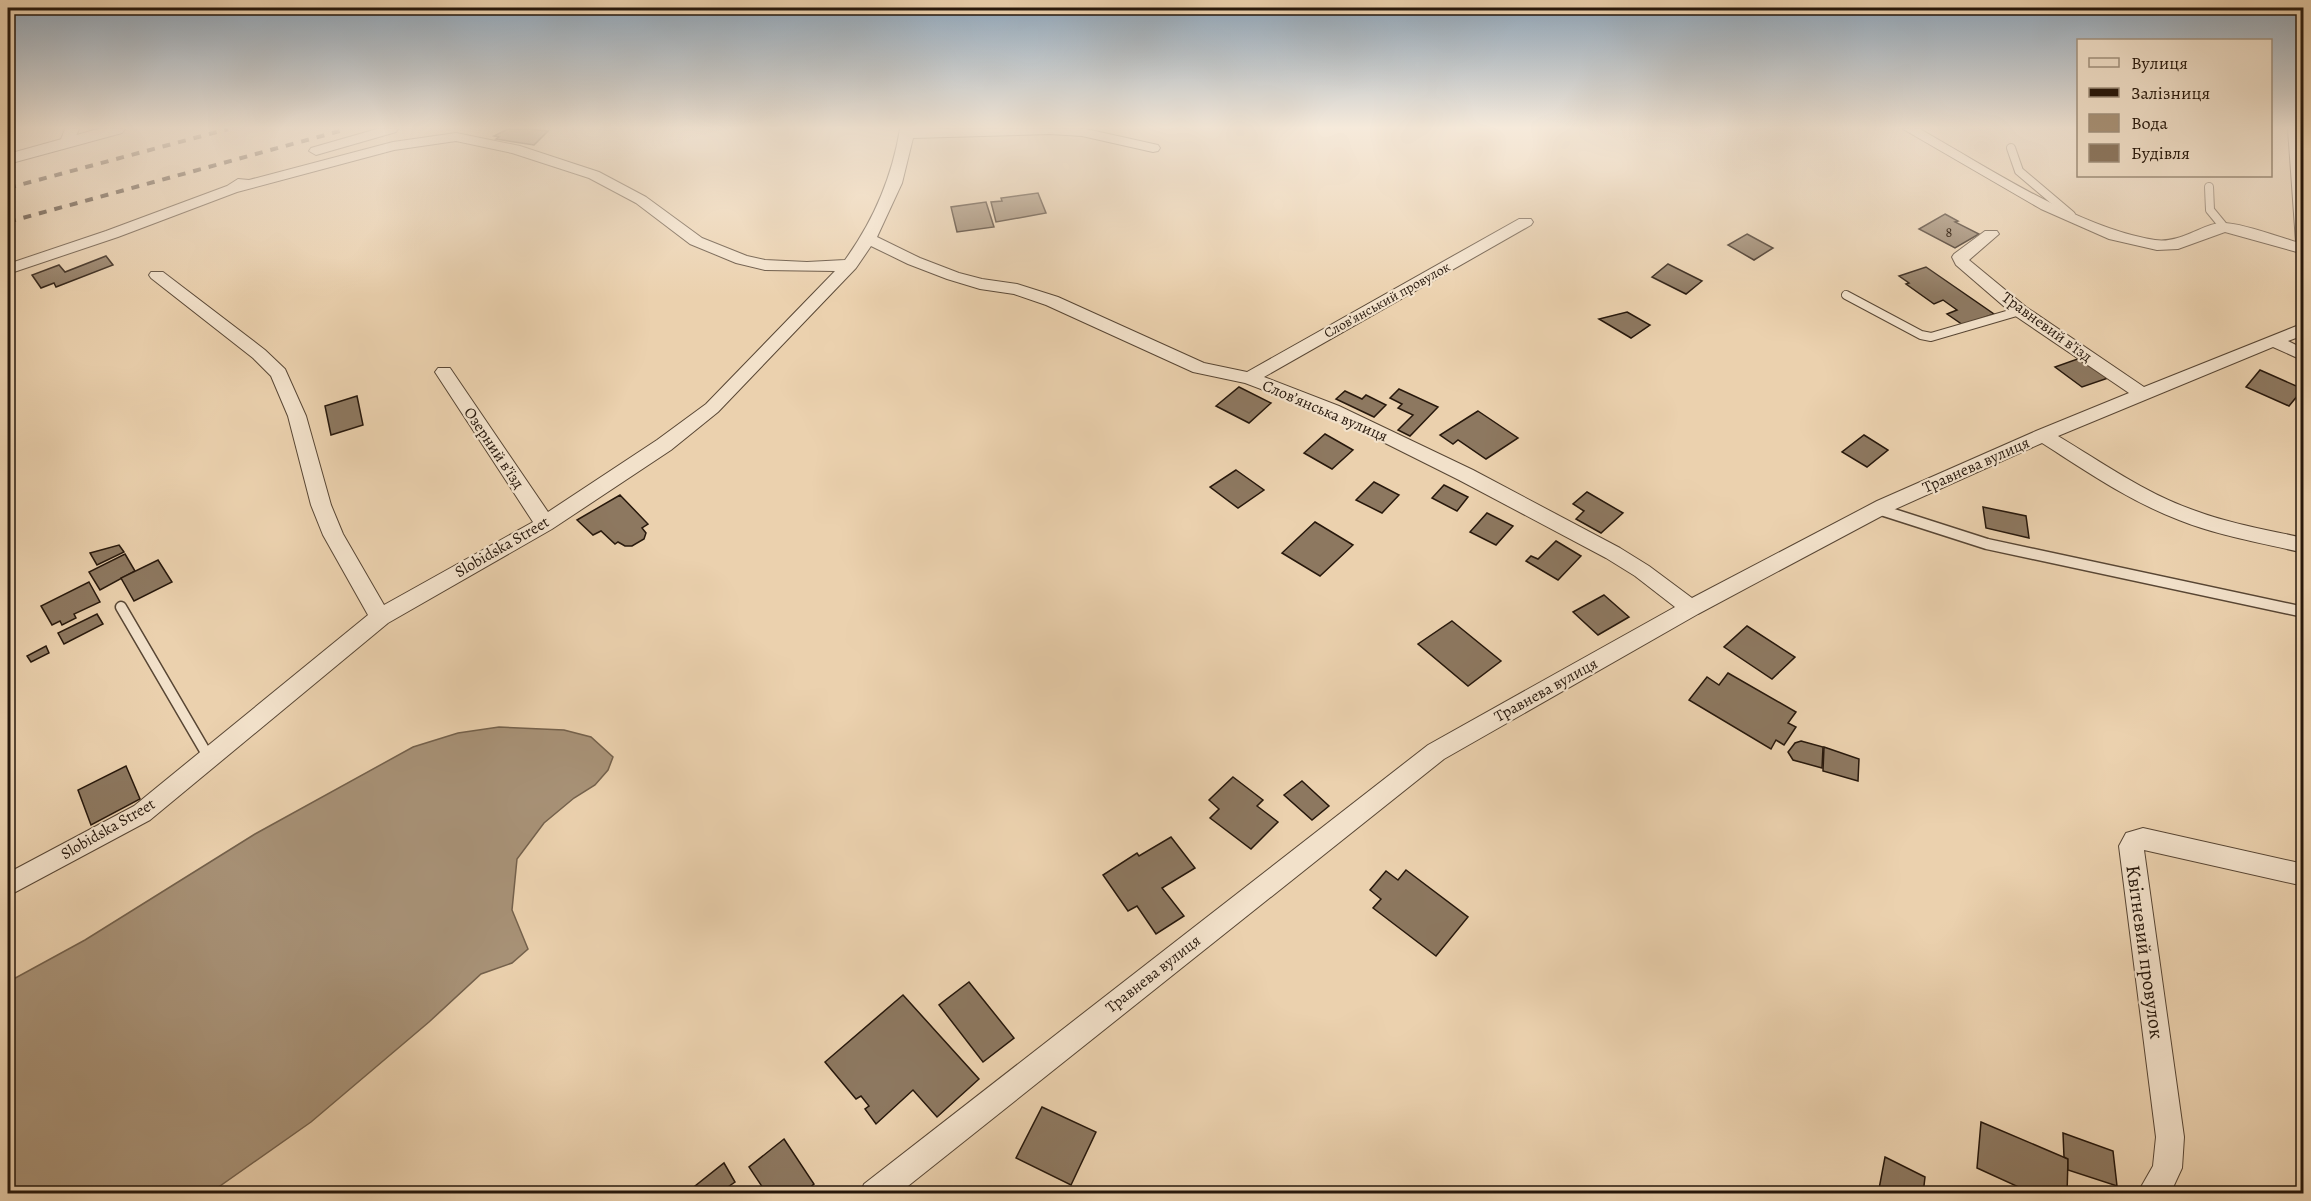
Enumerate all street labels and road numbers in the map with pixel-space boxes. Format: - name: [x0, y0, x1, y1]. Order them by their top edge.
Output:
- street label: Слов’янський провулок: [1320, 257, 1454, 343]
- street label: Травневий в’їзд: [1997, 287, 2097, 367]
- street label: Слов’янська вулиця: [1259, 375, 1391, 447]
- street label: Озерний в’їзд: [459, 403, 530, 493]
- street label: Травнева вулиця: [1919, 431, 2033, 498]
- street label: Slobidska Street: [451, 511, 553, 583]
- street label: Травнева вулиця: [1490, 652, 1602, 728]
- street label: Slobidska Street: [57, 793, 159, 865]
- street label: Квітневий провулок: [2119, 863, 2171, 1041]
- street label: Травнева вулиця: [1101, 930, 1205, 1018]

